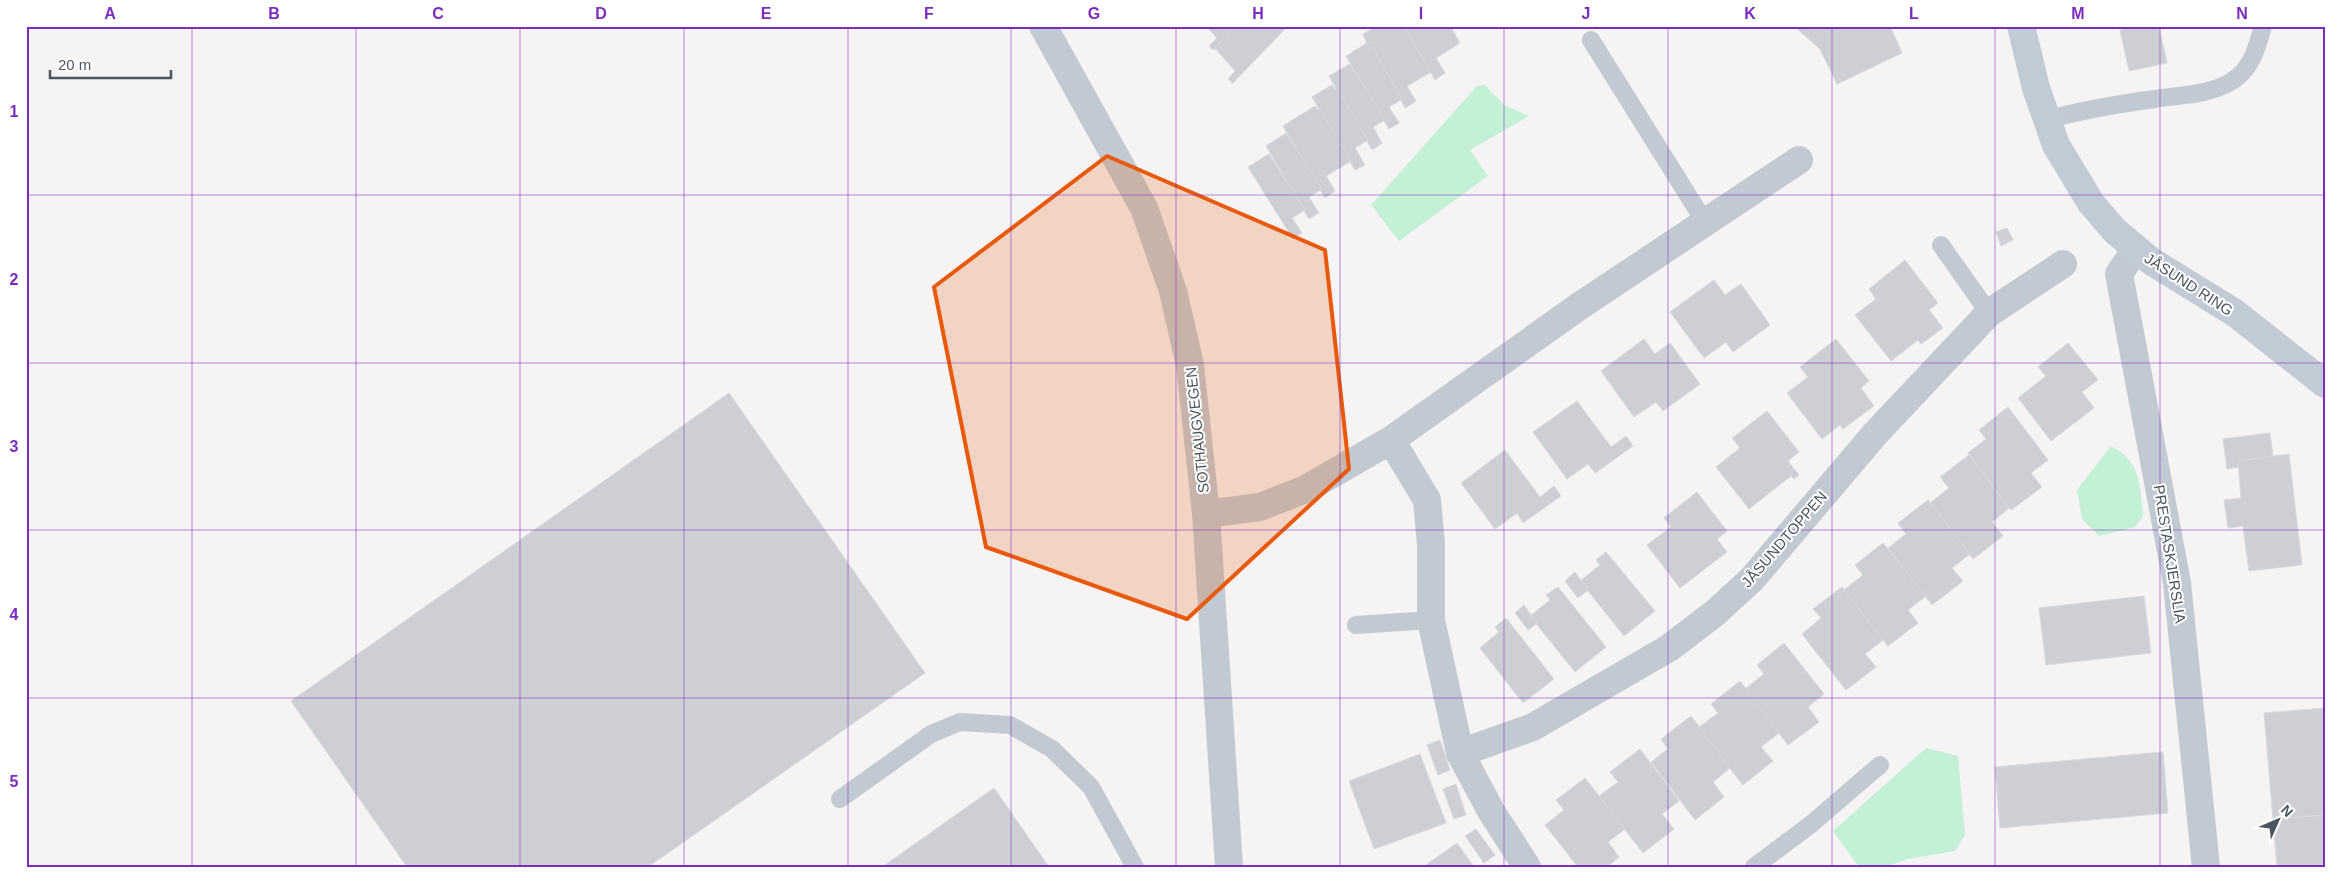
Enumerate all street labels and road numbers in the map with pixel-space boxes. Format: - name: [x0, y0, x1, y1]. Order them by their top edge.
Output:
- street label: JÅSUND RING: [2142, 249, 2236, 319]
- street label: SOTHAUGVEGEN: [1182, 366, 1212, 494]
- street label: PRESTASKJERSLIA: [2151, 484, 2189, 624]
- street label: JÅSUNDTOPPEN: [1738, 488, 1830, 590]

